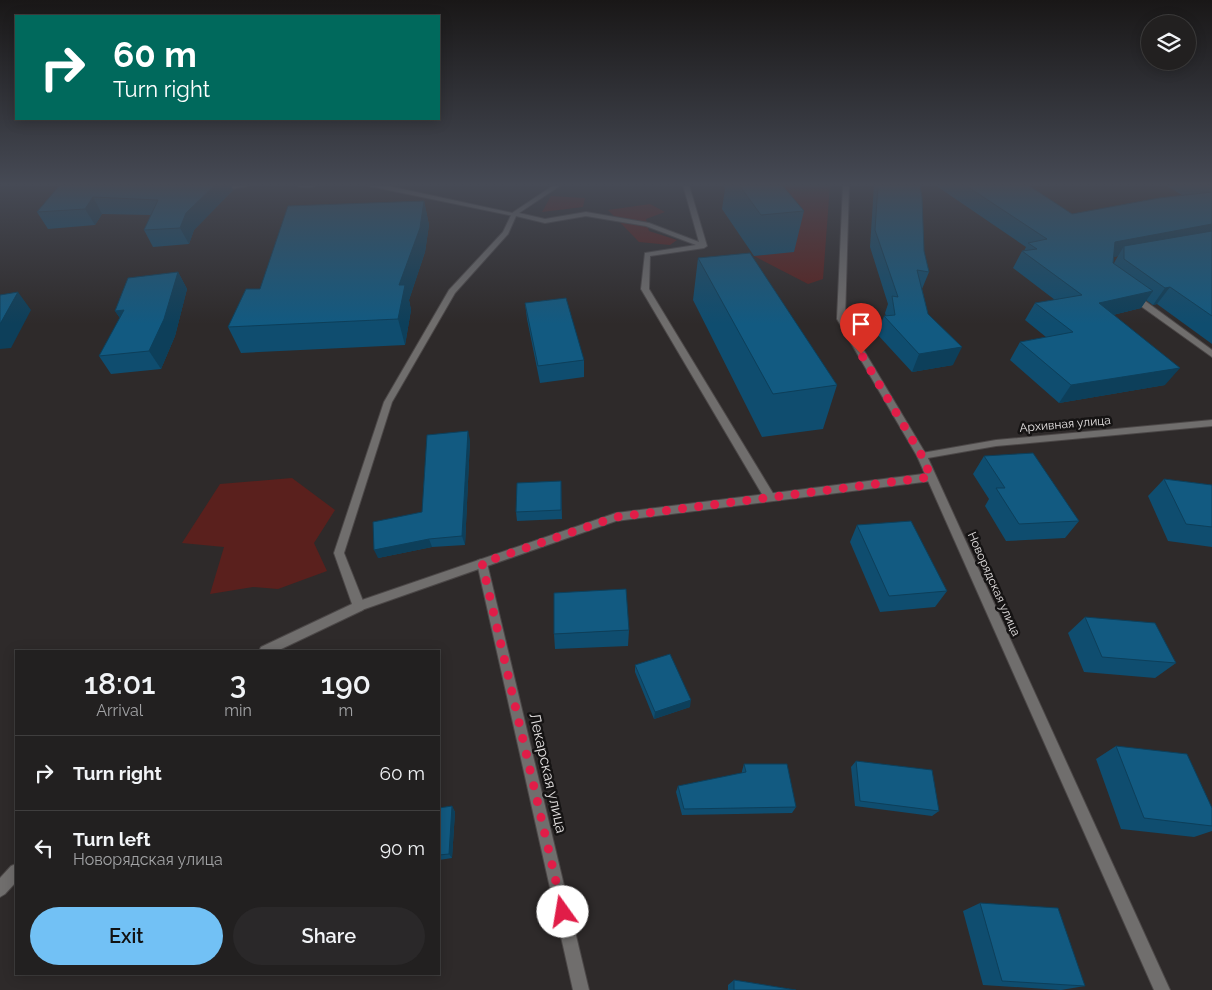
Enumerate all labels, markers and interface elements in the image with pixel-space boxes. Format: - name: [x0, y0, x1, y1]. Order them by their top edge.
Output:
- map controls: [1141, 15, 1196, 70]
- button: layers: [1141, 15, 1196, 70]
- text: 60 m: [113, 34, 197, 75]
- icon: right: [30, 35, 95, 100]
- text: Turn right: [113, 76, 210, 102]
- pin: [840, 303, 882, 354]
- icon: arrive: [847, 310, 875, 338]
- street label: Архивная улица: [1019, 413, 1111, 435]
- street label: Новорядская улица: [965, 530, 1023, 638]
- text: 18:01: [84, 666, 155, 701]
- text: 3: [230, 666, 246, 701]
- text: 190: [321, 666, 371, 701]
- text: Arrival: [96, 701, 143, 720]
- text: min: [224, 701, 252, 720]
- text: m: [339, 701, 353, 720]
- street label: Лекарская улица: [525, 711, 571, 835]
- icon: right: [30, 759, 58, 787]
- text: Turn right: [73, 762, 162, 784]
- text: 60 m: [380, 762, 425, 784]
- text: Turn left: [73, 828, 150, 850]
- icon: left: [30, 834, 58, 862]
- text: 90 m: [380, 837, 425, 859]
- text: Новорядская улица: [73, 850, 223, 869]
- position arrow: [536, 885, 588, 937]
- button: Exit: [30, 907, 223, 965]
- button: Share: [233, 907, 425, 965]

